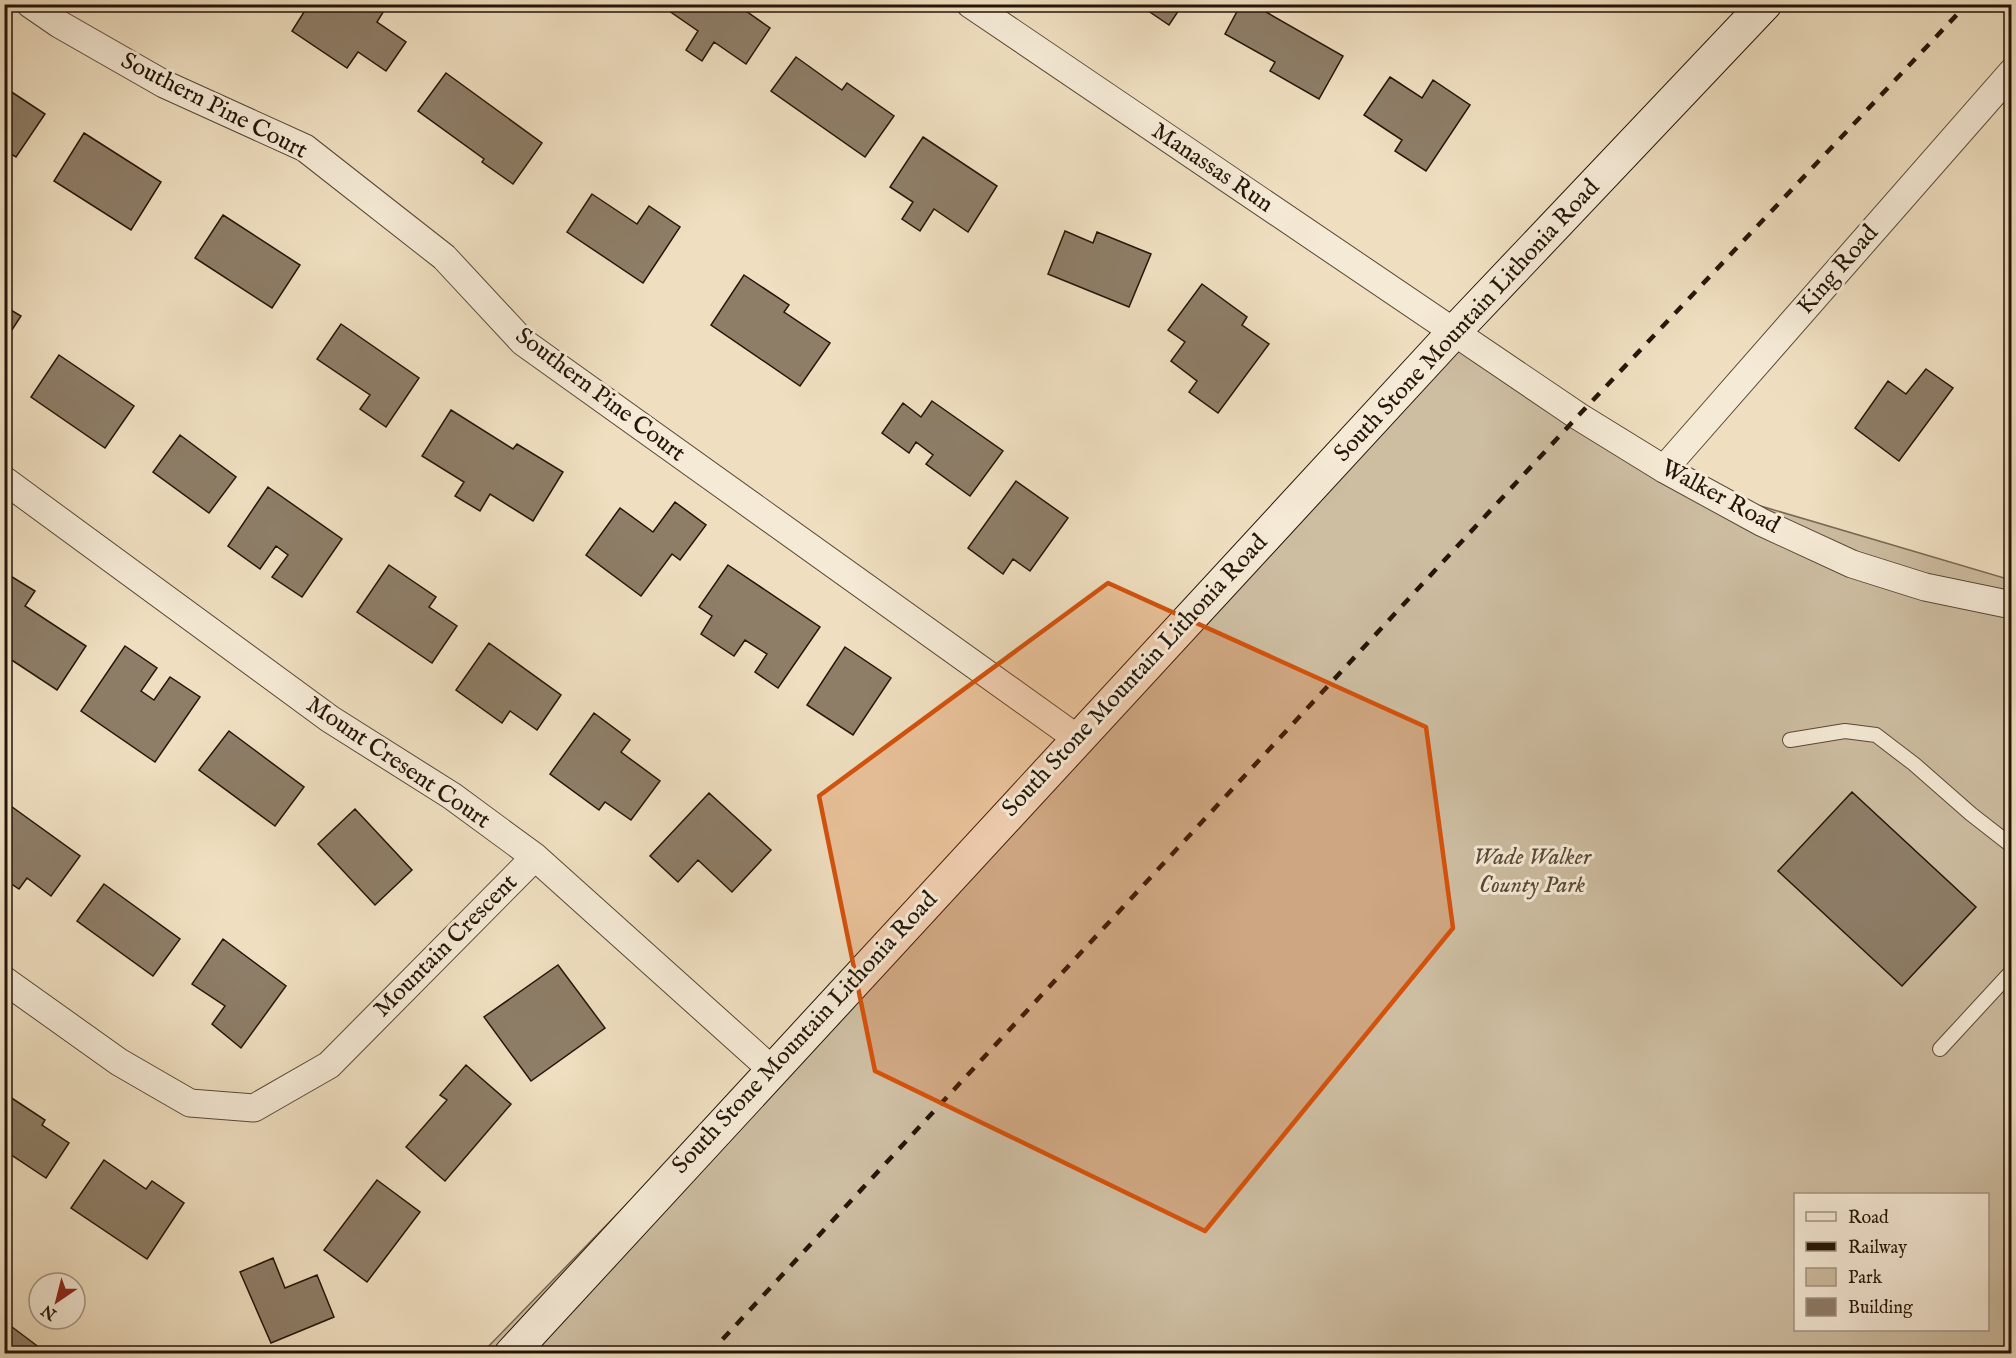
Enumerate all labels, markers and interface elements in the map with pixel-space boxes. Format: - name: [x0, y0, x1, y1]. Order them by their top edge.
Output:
- street label: Southern Pine Court: [116, 46, 312, 166]
- street label: Manassas Run: [1145, 116, 1279, 220]
- street label: South Stone Mountain Lithonia Road: [1328, 173, 1607, 469]
- street label: King Road: [1791, 219, 1886, 321]
- street label: Southern Pine Court: [509, 321, 691, 469]
- street label: Walker Road: [1655, 453, 1785, 541]
- street label: South Stone Mountain Lithonia Road: [996, 528, 1275, 824]
- street label: Mount Cresent Court: [300, 690, 496, 836]
- park label: Wade Walker County Park: [1473, 842, 1593, 901]
- street label: Mountain Crescent: [368, 868, 524, 1024]
- street label: South Stone Mountain Lithonia Road: [666, 885, 945, 1181]
- legend: [1794, 1193, 1989, 1331]
- text: Road: [1848, 1207, 1889, 1230]
- text: Railway: [1848, 1237, 1907, 1260]
- text: Park: [1848, 1267, 1883, 1290]
- north arrow: [27, 1271, 87, 1331]
- text: Building: [1848, 1297, 1913, 1320]
- text: N: [38, 1299, 62, 1324]

